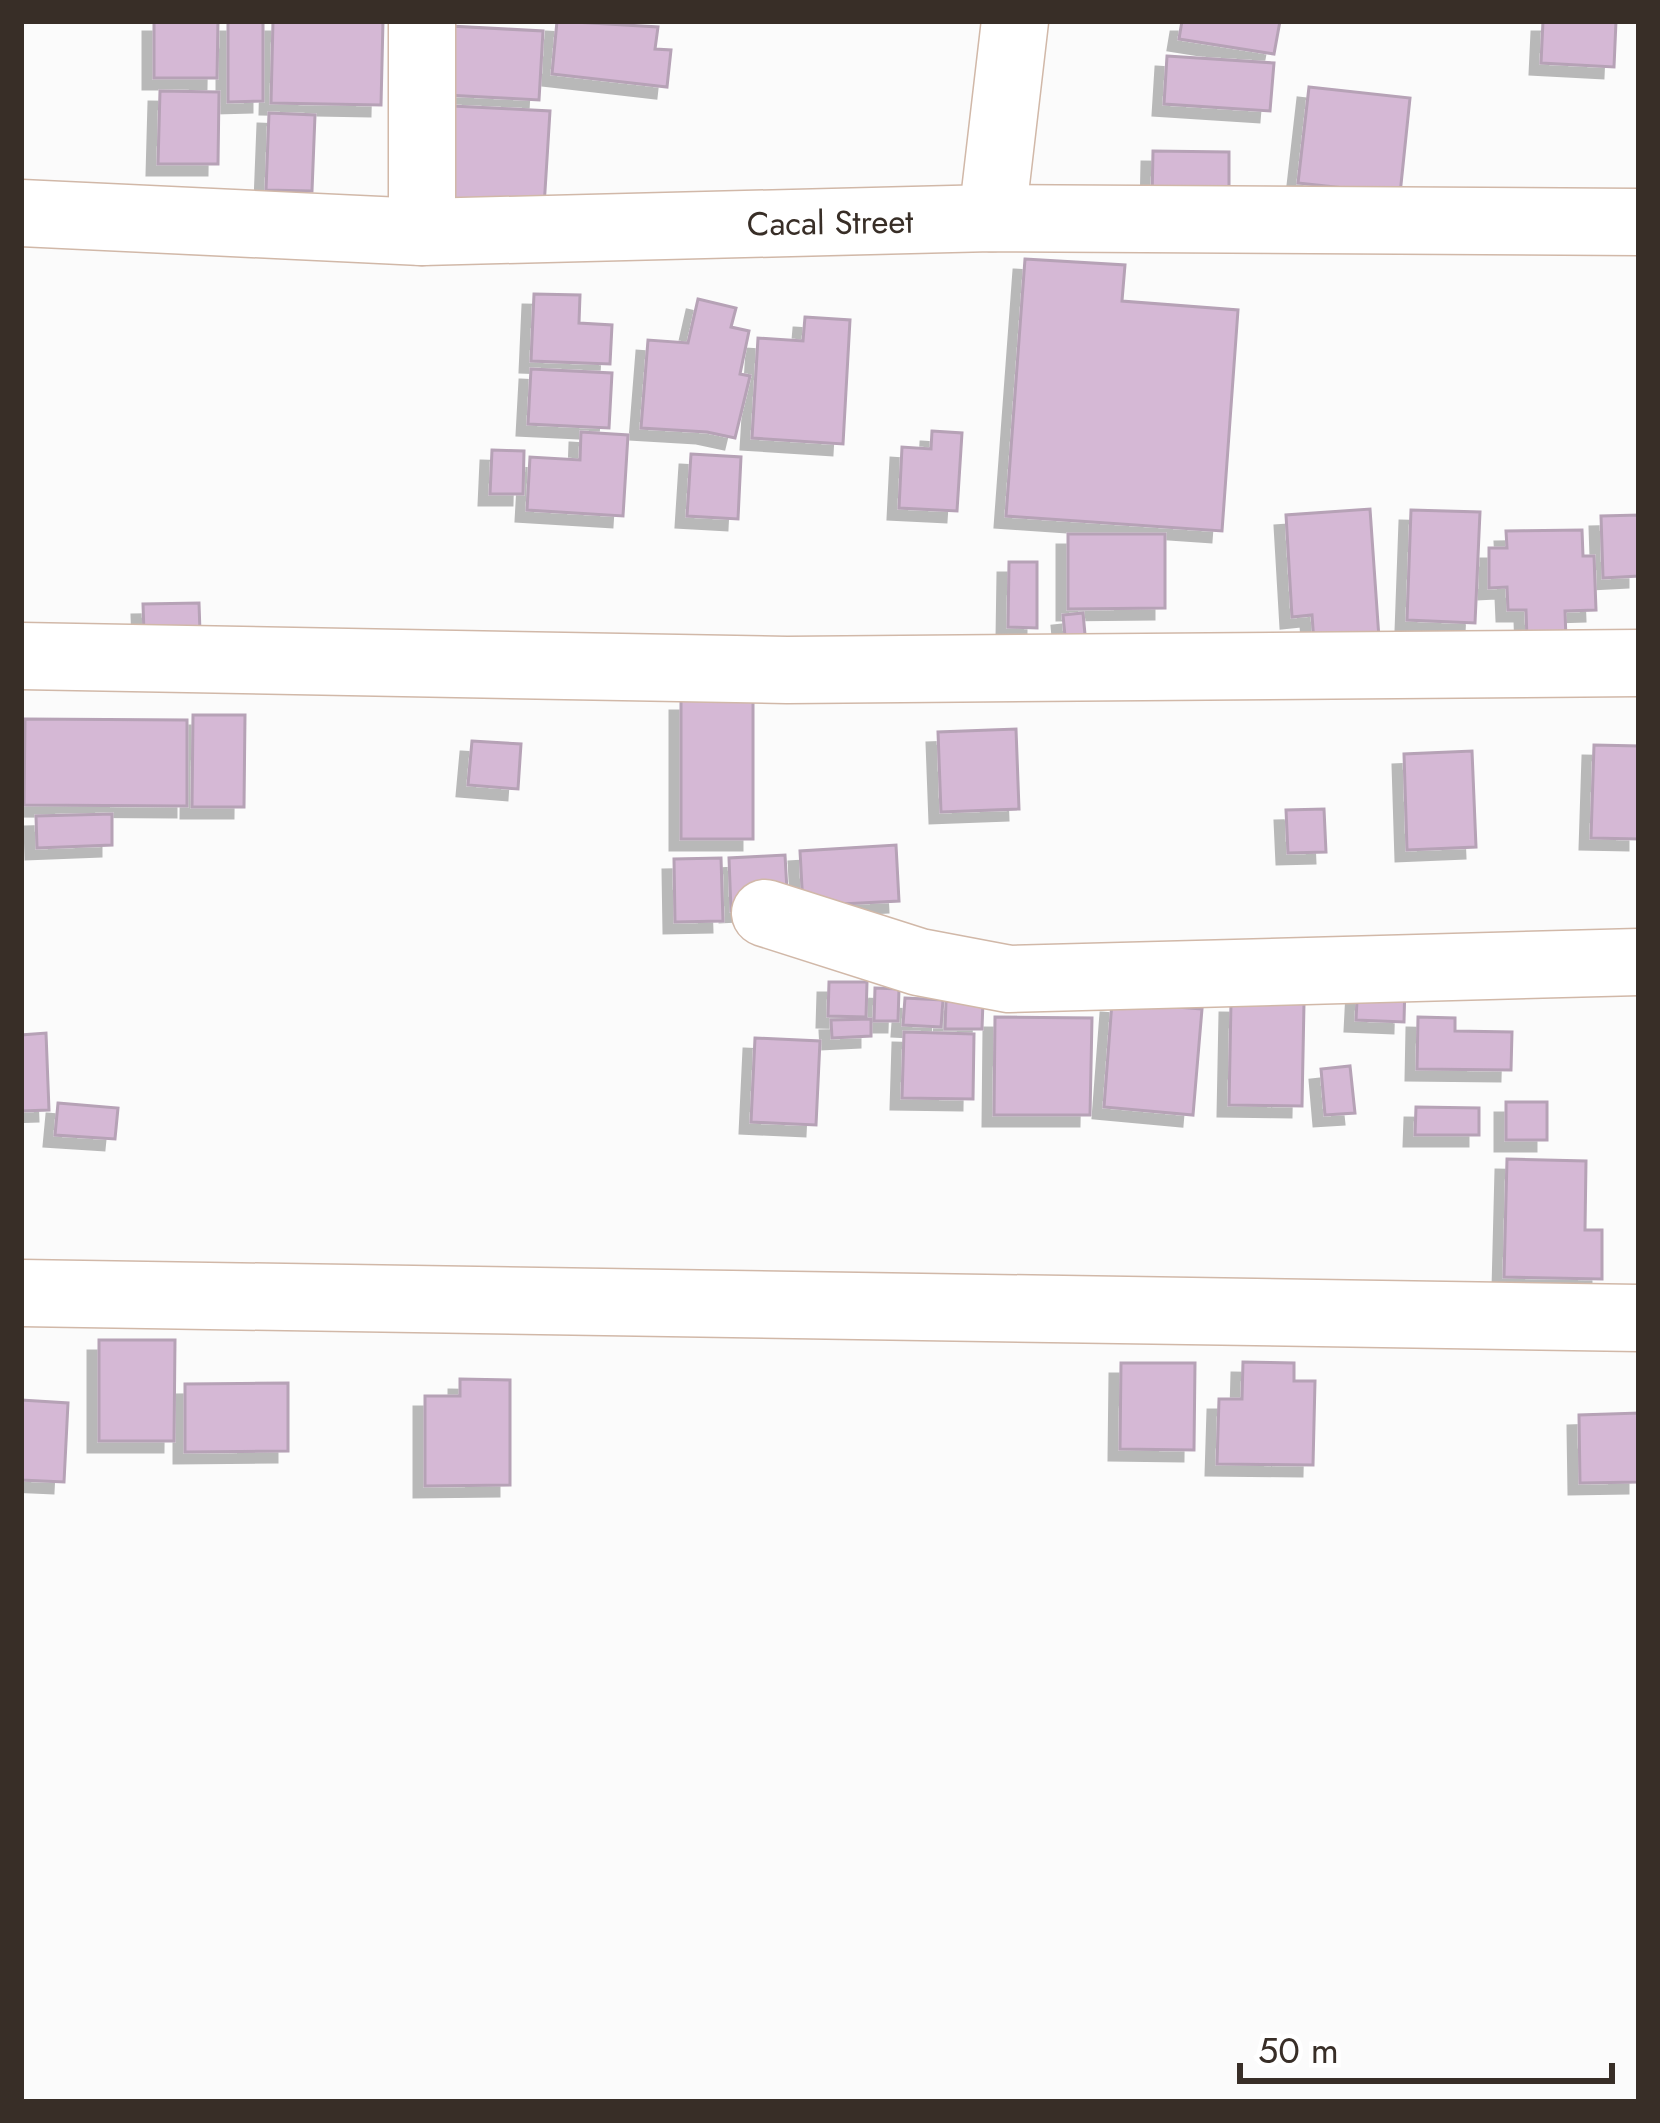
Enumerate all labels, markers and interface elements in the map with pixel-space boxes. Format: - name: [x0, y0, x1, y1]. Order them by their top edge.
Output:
- street label: Cacal Street: [746, 198, 914, 247]
- scale bar: [1240, 2009, 1612, 2083]
- text: 50 m: [1258, 2024, 1339, 2076]

